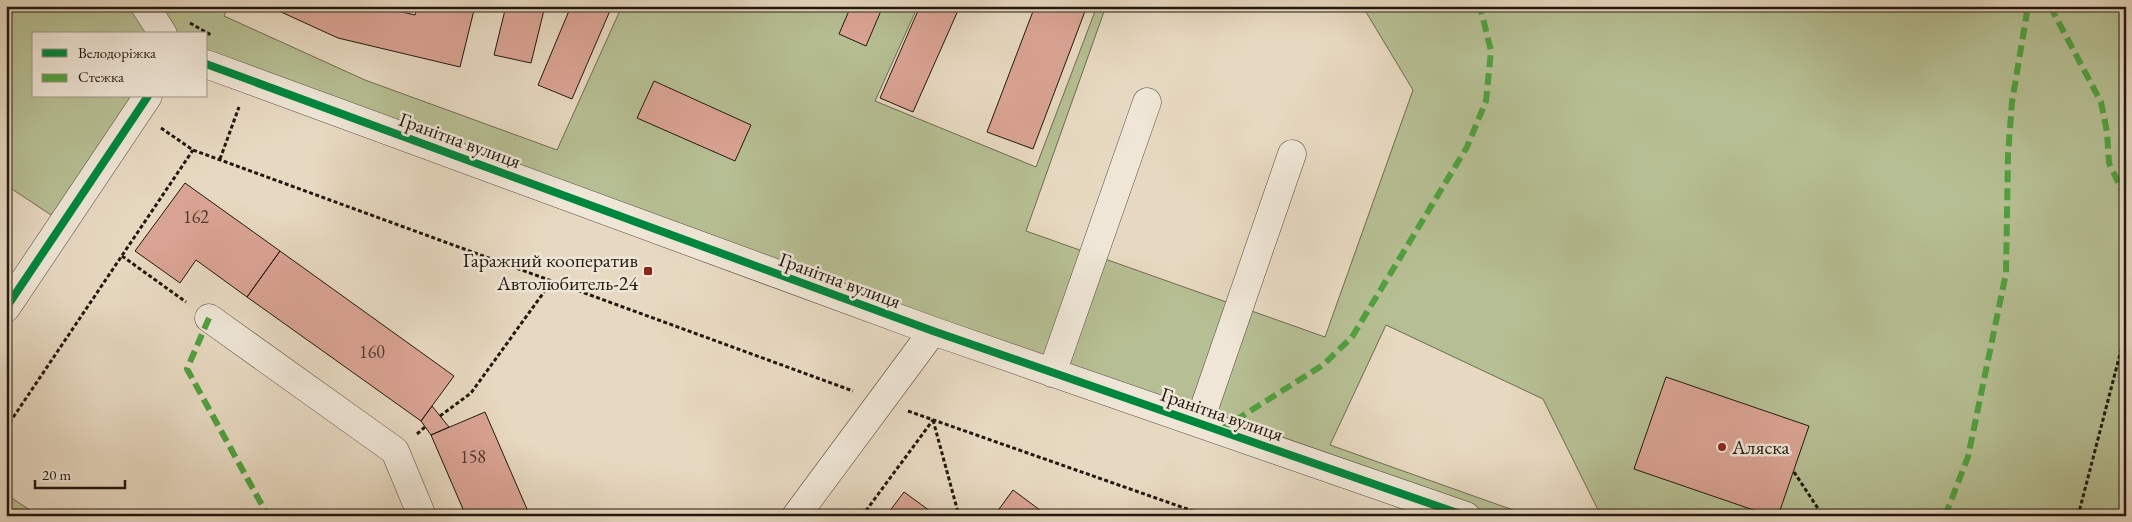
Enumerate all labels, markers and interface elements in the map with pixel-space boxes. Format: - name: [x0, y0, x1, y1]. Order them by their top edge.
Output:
- legend: [32, 32, 208, 98]
- text: Велодоріжка: [78, 43, 156, 62]
- text: Стежка: [78, 67, 124, 86]
- street label: Гранітна вулиця: [395, 106, 525, 174]
- house number: 162: [183, 205, 209, 228]
- street label: Гранітна вулиця: [775, 246, 905, 314]
- place label: Гаражний кооператив Автолюбитель-24: [463, 247, 638, 296]
- marker: Гаражний кооператив Автолюбитель-24: [642, 265, 654, 277]
- house number: 160: [359, 340, 385, 363]
- street label: Гранітна вулиця: [1157, 381, 1287, 447]
- place label: Аляска: [1731, 434, 1790, 460]
- marker: Аляска: [1716, 441, 1728, 453]
- house number: 158: [460, 445, 486, 468]
- scale bar: [35, 457, 125, 489]
- text: 20 m: [42, 465, 71, 484]

